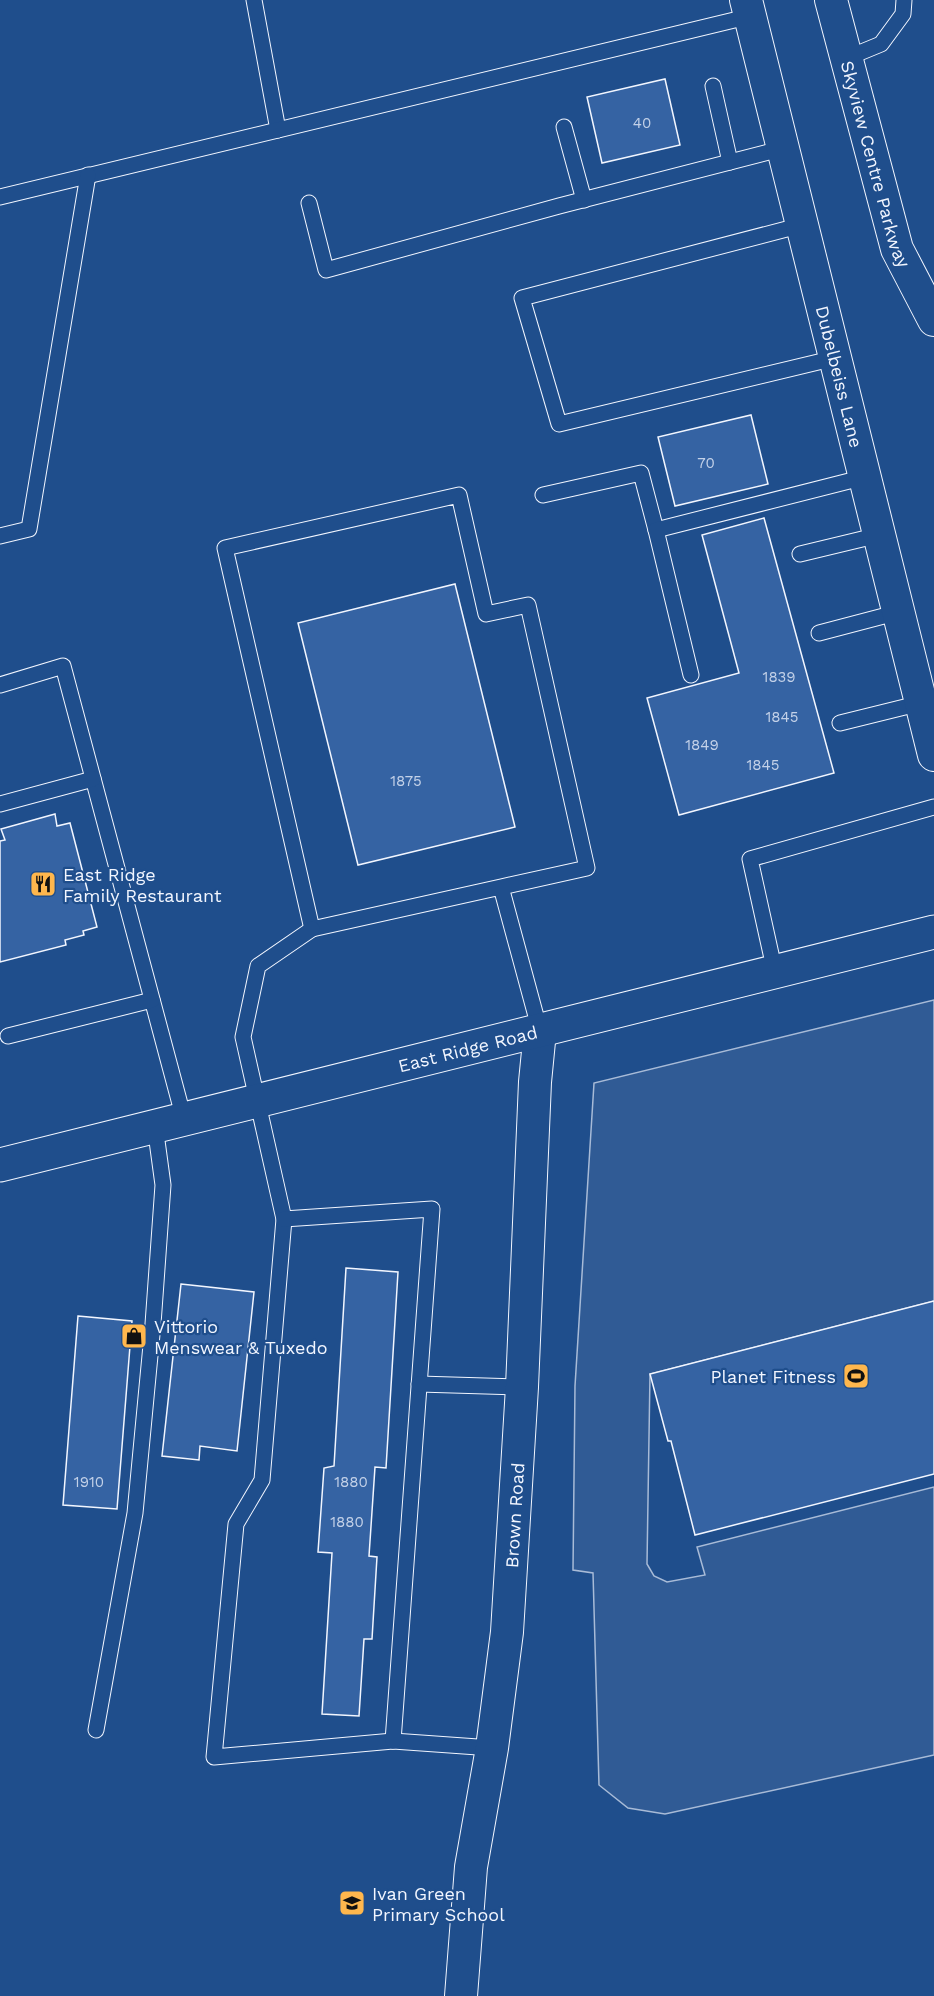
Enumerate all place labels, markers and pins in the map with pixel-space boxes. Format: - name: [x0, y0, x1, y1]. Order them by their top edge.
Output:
- place label: East Ridge Family Restaurant: [63, 864, 222, 906]
- restaurant icon: East Ridge Family Restaurant: [28, 869, 58, 899]
- place label: Vittorio Menswear & Tuxedo: [154, 1316, 327, 1358]
- shop icon: Vittorio Menswear & Tuxedo: [119, 1321, 149, 1351]
- sports icon: Planet Fitness: [841, 1361, 871, 1391]
- place label: Planet Fitness: [711, 1366, 836, 1387]
- place label: Ivan Green Primary School: [372, 1883, 505, 1925]
- school or university icon: Ivan Green Primary School: [337, 1888, 367, 1918]

